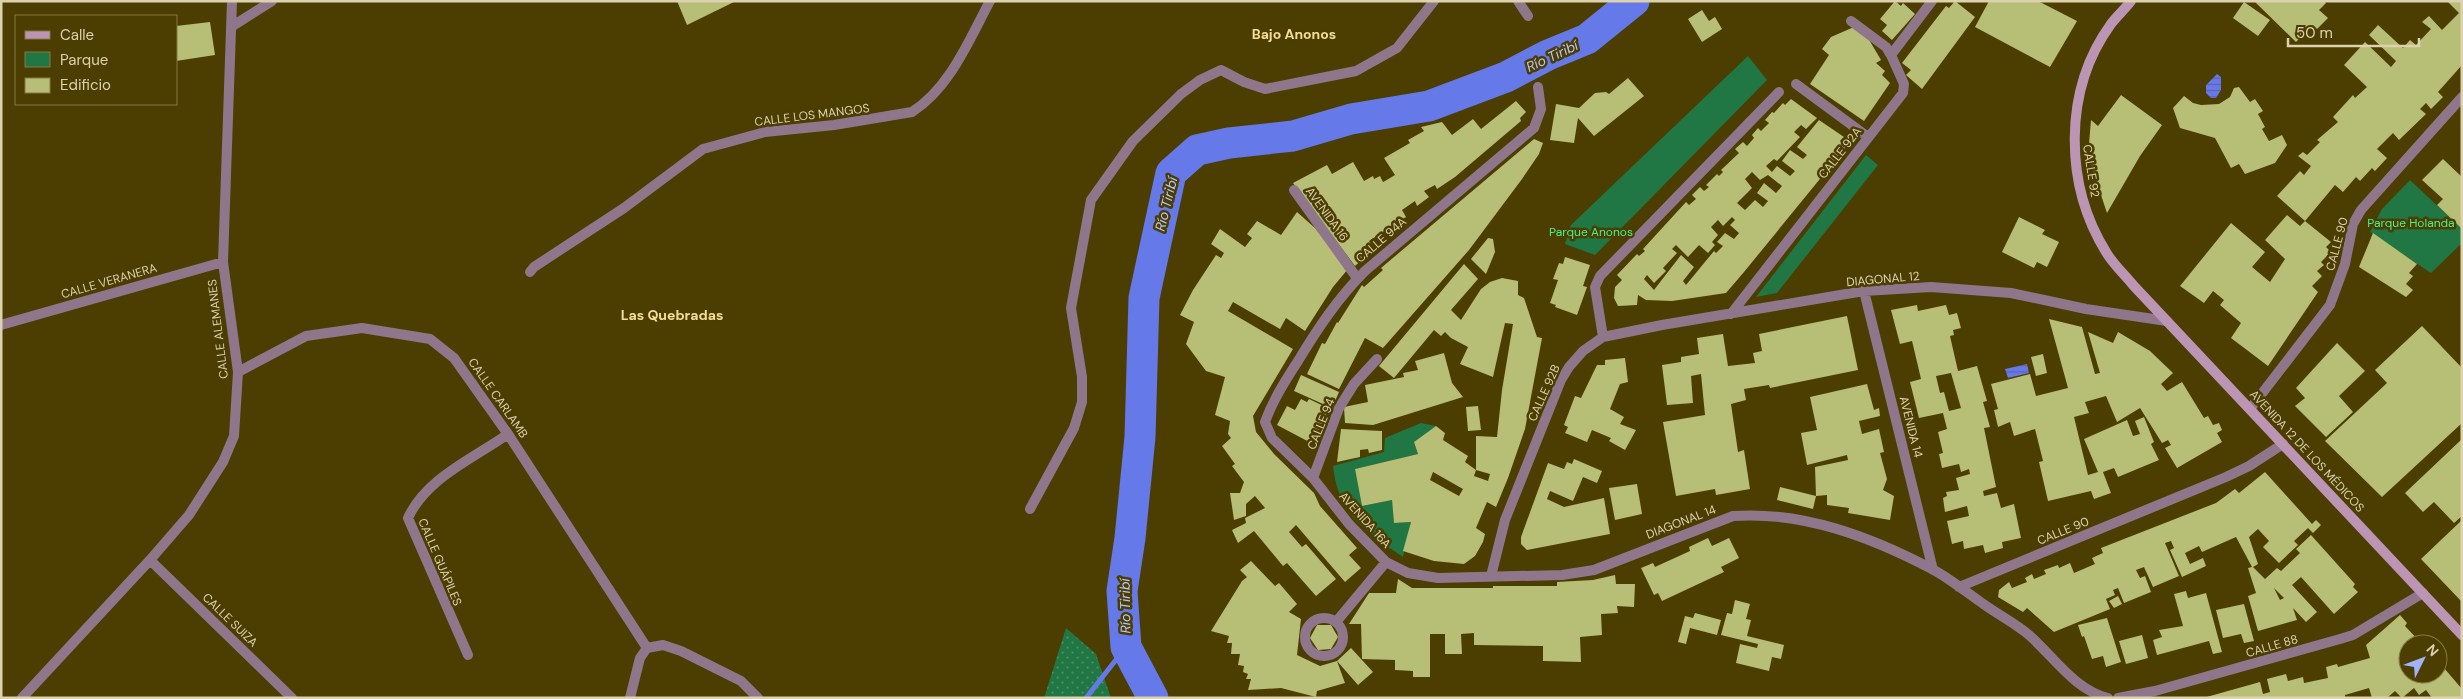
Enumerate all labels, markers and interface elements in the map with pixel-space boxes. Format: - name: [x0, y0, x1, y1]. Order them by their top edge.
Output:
- legend: [15, 15, 178, 105]
- scale bar: [2288, 15, 2419, 47]
- text: 50 m: [2296, 23, 2333, 43]
- text: Calle: [60, 25, 94, 45]
- district label: Bajo Anonos: [1252, 25, 1336, 43]
- water label: Río Tiribí: [1523, 35, 1583, 76]
- text: Parque: [60, 50, 108, 70]
- text: Edificio: [60, 75, 111, 95]
- street label: CALLE LOS MANGOS: [754, 100, 870, 130]
- street label: CALLE 92A: [1815, 124, 1865, 182]
- street label: CALLE 92: [2079, 143, 2103, 199]
- water label: Río Tiribí: [1151, 173, 1182, 233]
- street label: AVENIDA 16: [1302, 184, 1352, 244]
- street label: CALLE 94A: [1352, 214, 1410, 266]
- street label: CALLE 90: [2322, 215, 2352, 273]
- park label: Parque Holanda: [2367, 215, 2455, 231]
- park label: Parque Anonos: [1549, 224, 1633, 240]
- street label: CALLE VERANERA: [59, 260, 159, 302]
- street label: DIAGONAL 12: [1846, 268, 1920, 290]
- street label: CALLE ALEMANES: [204, 278, 232, 380]
- district label: Las Quebradas: [621, 306, 723, 324]
- street label: CALLE CARLAMB: [464, 355, 532, 441]
- street label: CALLE 92B: [1524, 362, 1564, 424]
- street label: AVENIDA 12 DE LOS MÉDICOS: [2246, 387, 2368, 515]
- street label: AVENIDA 14: [1896, 395, 1926, 459]
- street label: CALLE 94: [1304, 396, 1338, 452]
- street label: AVENIDA 16A: [1336, 489, 1394, 552]
- street label: DIAGONAL 14: [1644, 501, 1718, 543]
- street label: CALLE 90: [2035, 513, 2091, 549]
- street label: CALLE GUÁPILES: [414, 516, 466, 608]
- water label: Río Tiribí: [1115, 576, 1134, 634]
- street label: CALLE SUIZA: [199, 590, 261, 650]
- street label: CALLE 88: [2244, 631, 2300, 661]
- north arrow: [2398, 634, 2448, 684]
- text: N: [2423, 640, 2443, 660]

